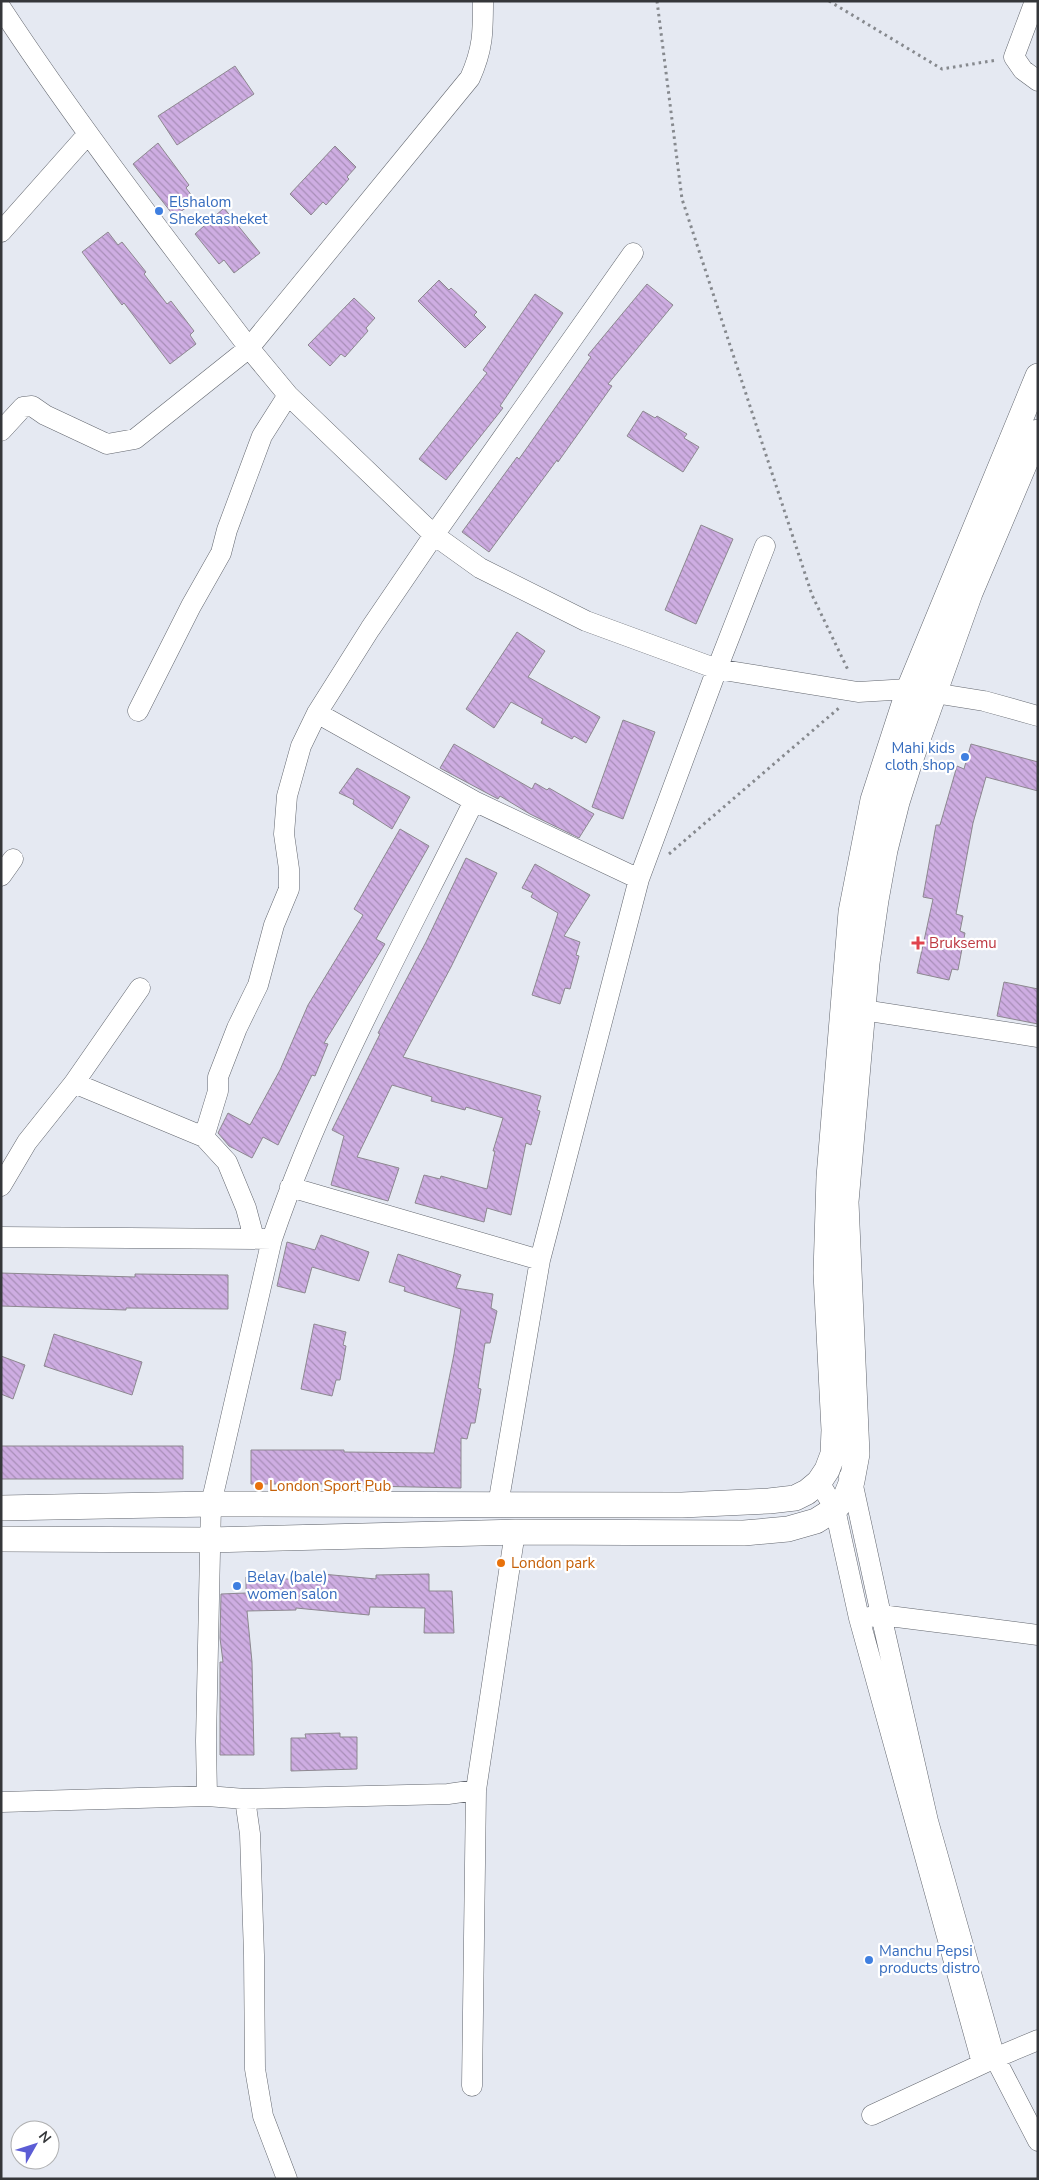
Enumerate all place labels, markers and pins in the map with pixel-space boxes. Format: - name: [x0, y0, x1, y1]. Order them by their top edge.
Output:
- place label: Elshalom Sheketasheket: [169, 192, 268, 229]
- marker: Elshalom Sheketasheket: [153, 205, 165, 217]
- place label: Mahi kids cloth shop: [885, 738, 955, 775]
- marker: Mahi kids cloth shop: [959, 751, 971, 763]
- place label: Bruksemu: [929, 933, 997, 953]
- marker: Bruksemu: [911, 936, 925, 950]
- place label: London Sport Pub: [269, 1476, 391, 1496]
- marker: London Sport Pub: [253, 1480, 265, 1492]
- place label: London park: [511, 1553, 595, 1573]
- marker: London park: [495, 1557, 507, 1569]
- place label: Belay (bale) women salon: [247, 1567, 337, 1604]
- marker: Belay (bale) women salon: [231, 1580, 243, 1592]
- place label: Manchu Pepsi products distro: [879, 1941, 980, 1978]
- marker: Manchu Pepsi products distro: [863, 1954, 875, 1966]

